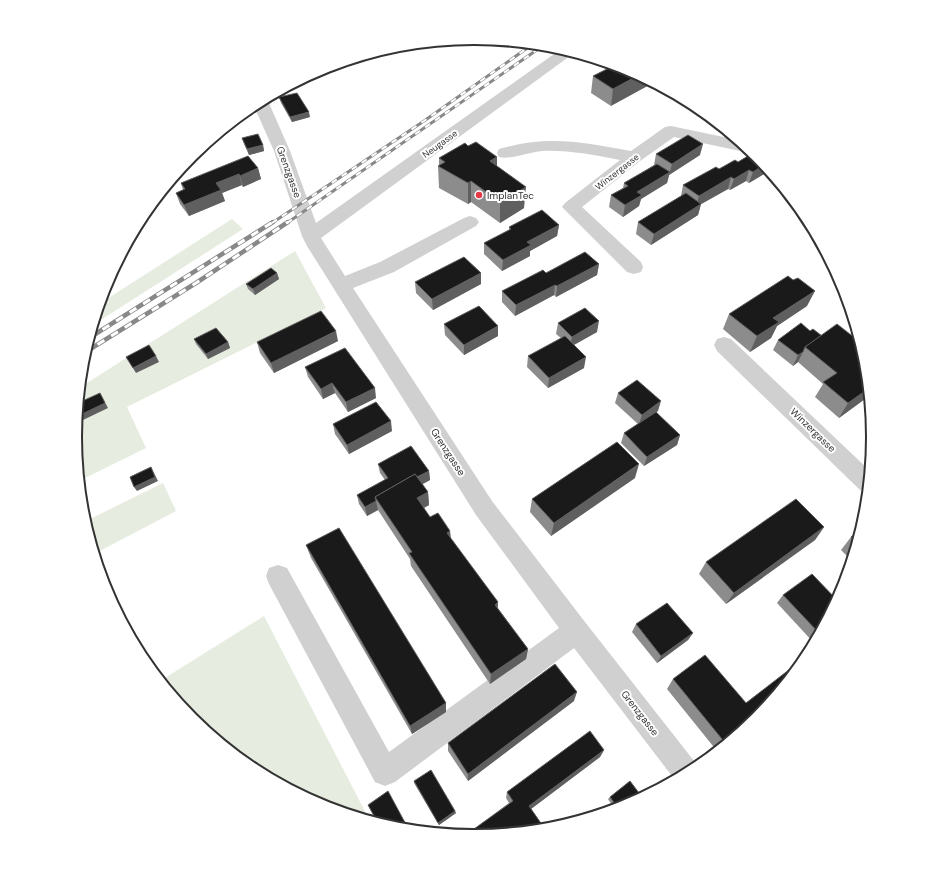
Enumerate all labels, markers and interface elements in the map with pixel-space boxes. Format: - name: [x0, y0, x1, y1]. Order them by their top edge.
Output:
- street label: Neugasse: [420, 127, 460, 161]
- street label: Grenzgasse: [274, 144, 304, 200]
- street label: Winzergasse: [593, 151, 641, 193]
- place label: ImplanTec: [487, 189, 534, 202]
- marker: ImplanTec: [474, 190, 484, 200]
- street label: Winzergasse: [787, 405, 839, 455]
- street label: Grenzgasse: [428, 426, 468, 478]
- street label: Grenzgasse: [618, 688, 662, 738]

